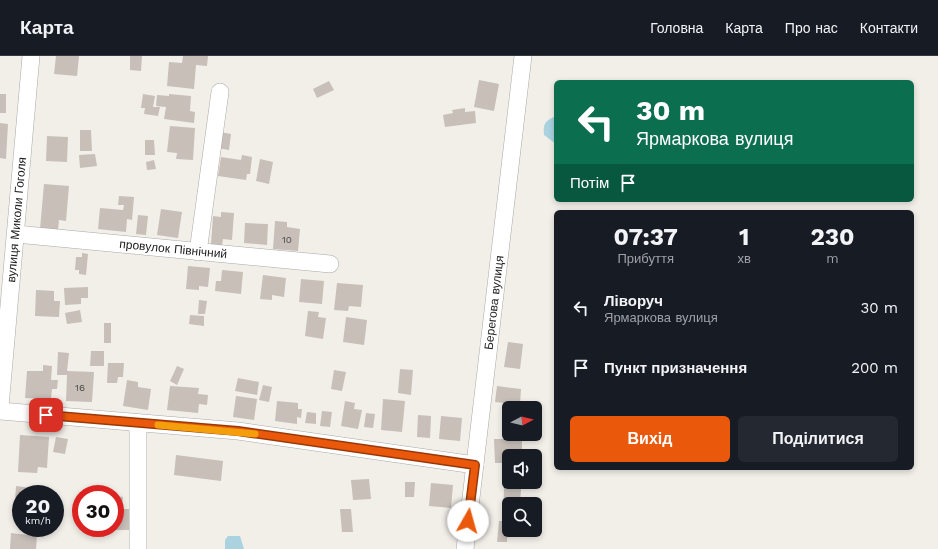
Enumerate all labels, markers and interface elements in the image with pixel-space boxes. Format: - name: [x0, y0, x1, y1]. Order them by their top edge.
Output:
- text: Карта: [20, 16, 74, 39]
- text: Головна: [650, 20, 703, 36]
- text: Карта: [725, 20, 763, 36]
- text: Про нас: [785, 20, 838, 36]
- text: Контакти: [860, 20, 918, 36]
- text: 30 m: [636, 94, 705, 127]
- icon: left: [570, 96, 622, 148]
- text: Ярмаркова вулиця: [636, 128, 793, 149]
- street label: вулиця Миколи Гоголя: [4, 156, 29, 283]
- icon: arrive: [617, 172, 639, 194]
- text: Потім: [570, 174, 609, 192]
- text: 07:37: [614, 223, 678, 251]
- text: 1: [739, 223, 749, 251]
- text: 230: [810, 223, 854, 251]
- house number: 10: [282, 234, 292, 245]
- street label: провулок Північний: [119, 237, 228, 261]
- text: Прибуття: [618, 251, 674, 266]
- text: хв: [738, 251, 751, 266]
- text: m: [826, 251, 839, 266]
- street label: Берегова вулиця: [481, 255, 506, 351]
- text: Ліворуч: [604, 292, 663, 310]
- icon: left: [570, 297, 592, 319]
- text: 30 m: [861, 299, 898, 317]
- text: Ярмаркова вулиця: [604, 310, 718, 325]
- icon: arrive: [570, 357, 592, 379]
- text: Пункт призначення: [604, 359, 747, 377]
- text: 200 m: [851, 359, 898, 377]
- house number: 16: [75, 382, 85, 393]
- pin: [29, 398, 63, 432]
- north arrow: [502, 401, 542, 441]
- map controls: [502, 401, 542, 537]
- icon: arrive: [35, 404, 57, 426]
- button: Вихід: [570, 416, 730, 462]
- button: Поділитися: [738, 416, 898, 462]
- button: sound: [502, 449, 542, 489]
- speed limit sign: 30: [72, 485, 124, 537]
- text: 20: [26, 494, 50, 518]
- button: search: [502, 497, 542, 537]
- position arrow: [447, 500, 489, 542]
- text: km/h: [25, 515, 51, 526]

